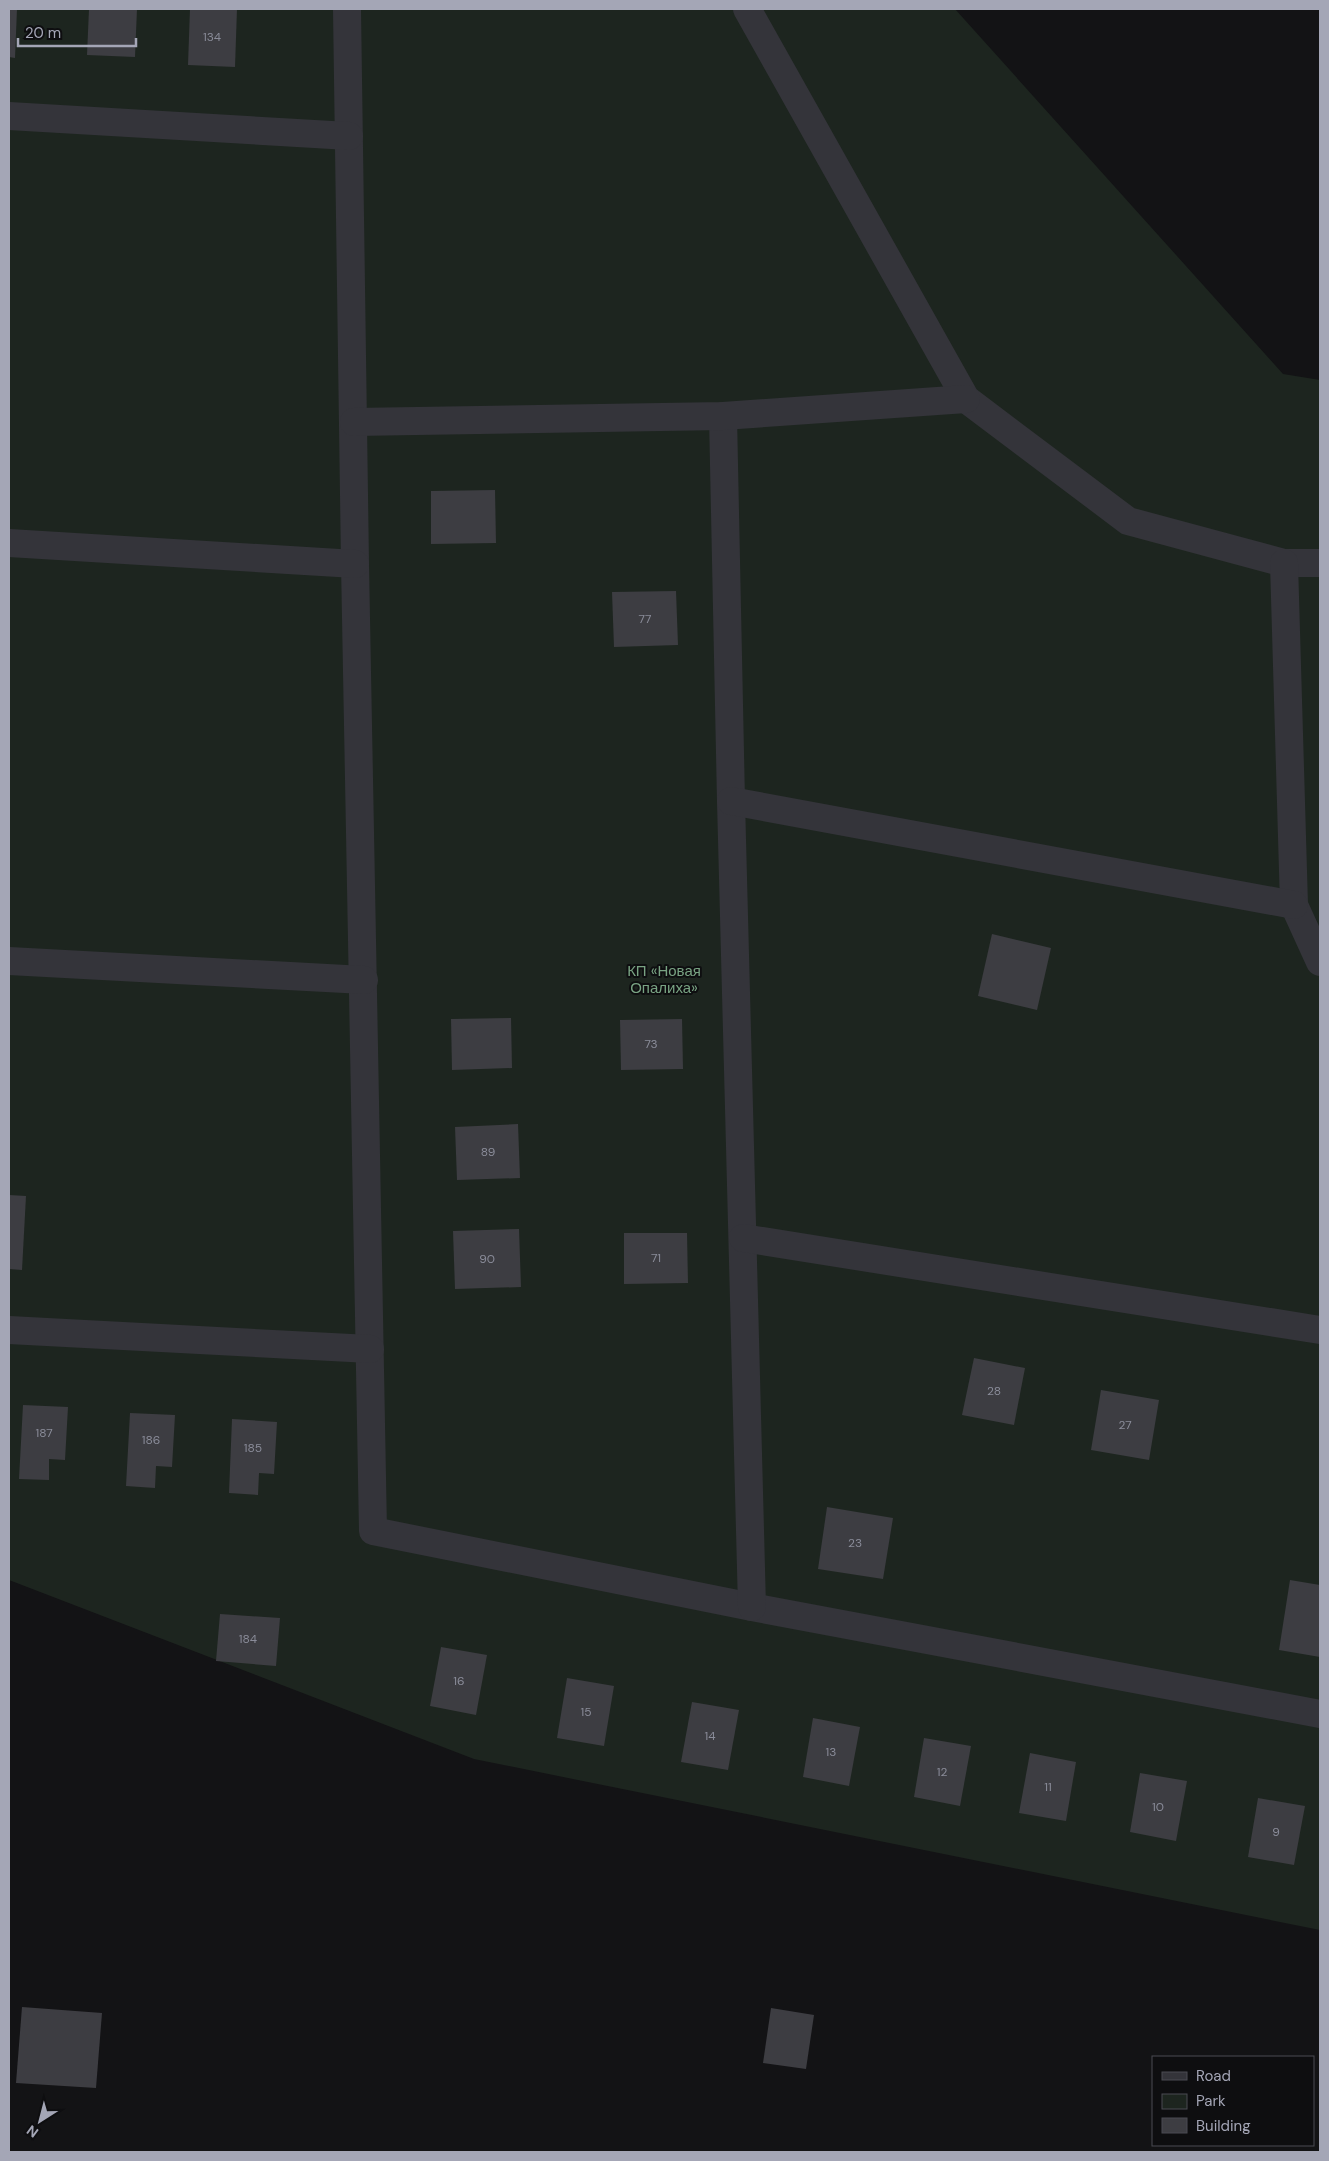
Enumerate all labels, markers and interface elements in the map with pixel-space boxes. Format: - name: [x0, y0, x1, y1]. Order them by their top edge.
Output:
- scale bar: [18, 15, 135, 47]
- text: 20 m: [25, 23, 61, 43]
- house number: 134: [203, 29, 221, 45]
- house number: 77: [639, 611, 651, 627]
- park label: КП «Новая Опалиха»: [627, 961, 701, 998]
- house number: 73: [644, 1036, 658, 1052]
- house number: 89: [481, 1144, 495, 1160]
- house number: 71: [651, 1250, 661, 1266]
- house number: 90: [479, 1251, 495, 1267]
- house number: 28: [987, 1383, 1001, 1399]
- house number: 27: [1118, 1417, 1132, 1433]
- house number: 187: [35, 1425, 53, 1441]
- house number: 186: [142, 1432, 160, 1448]
- house number: 185: [244, 1440, 262, 1456]
- house number: 23: [848, 1535, 862, 1551]
- house number: 184: [239, 1631, 257, 1647]
- house number: 16: [453, 1673, 465, 1689]
- house number: 15: [580, 1704, 592, 1720]
- house number: 14: [704, 1728, 716, 1744]
- house number: 13: [826, 1744, 836, 1760]
- house number: 12: [937, 1764, 947, 1780]
- house number: 11: [1044, 1779, 1052, 1795]
- house number: 10: [1152, 1799, 1164, 1815]
- house number: 9: [1272, 1824, 1280, 1840]
- legend: [1152, 2056, 1314, 2146]
- text: Road: [1196, 2066, 1231, 2086]
- text: Park: [1196, 2091, 1226, 2111]
- north arrow: [15, 2096, 65, 2146]
- text: Building: [1196, 2116, 1251, 2136]
- text: N: [23, 2121, 42, 2142]

